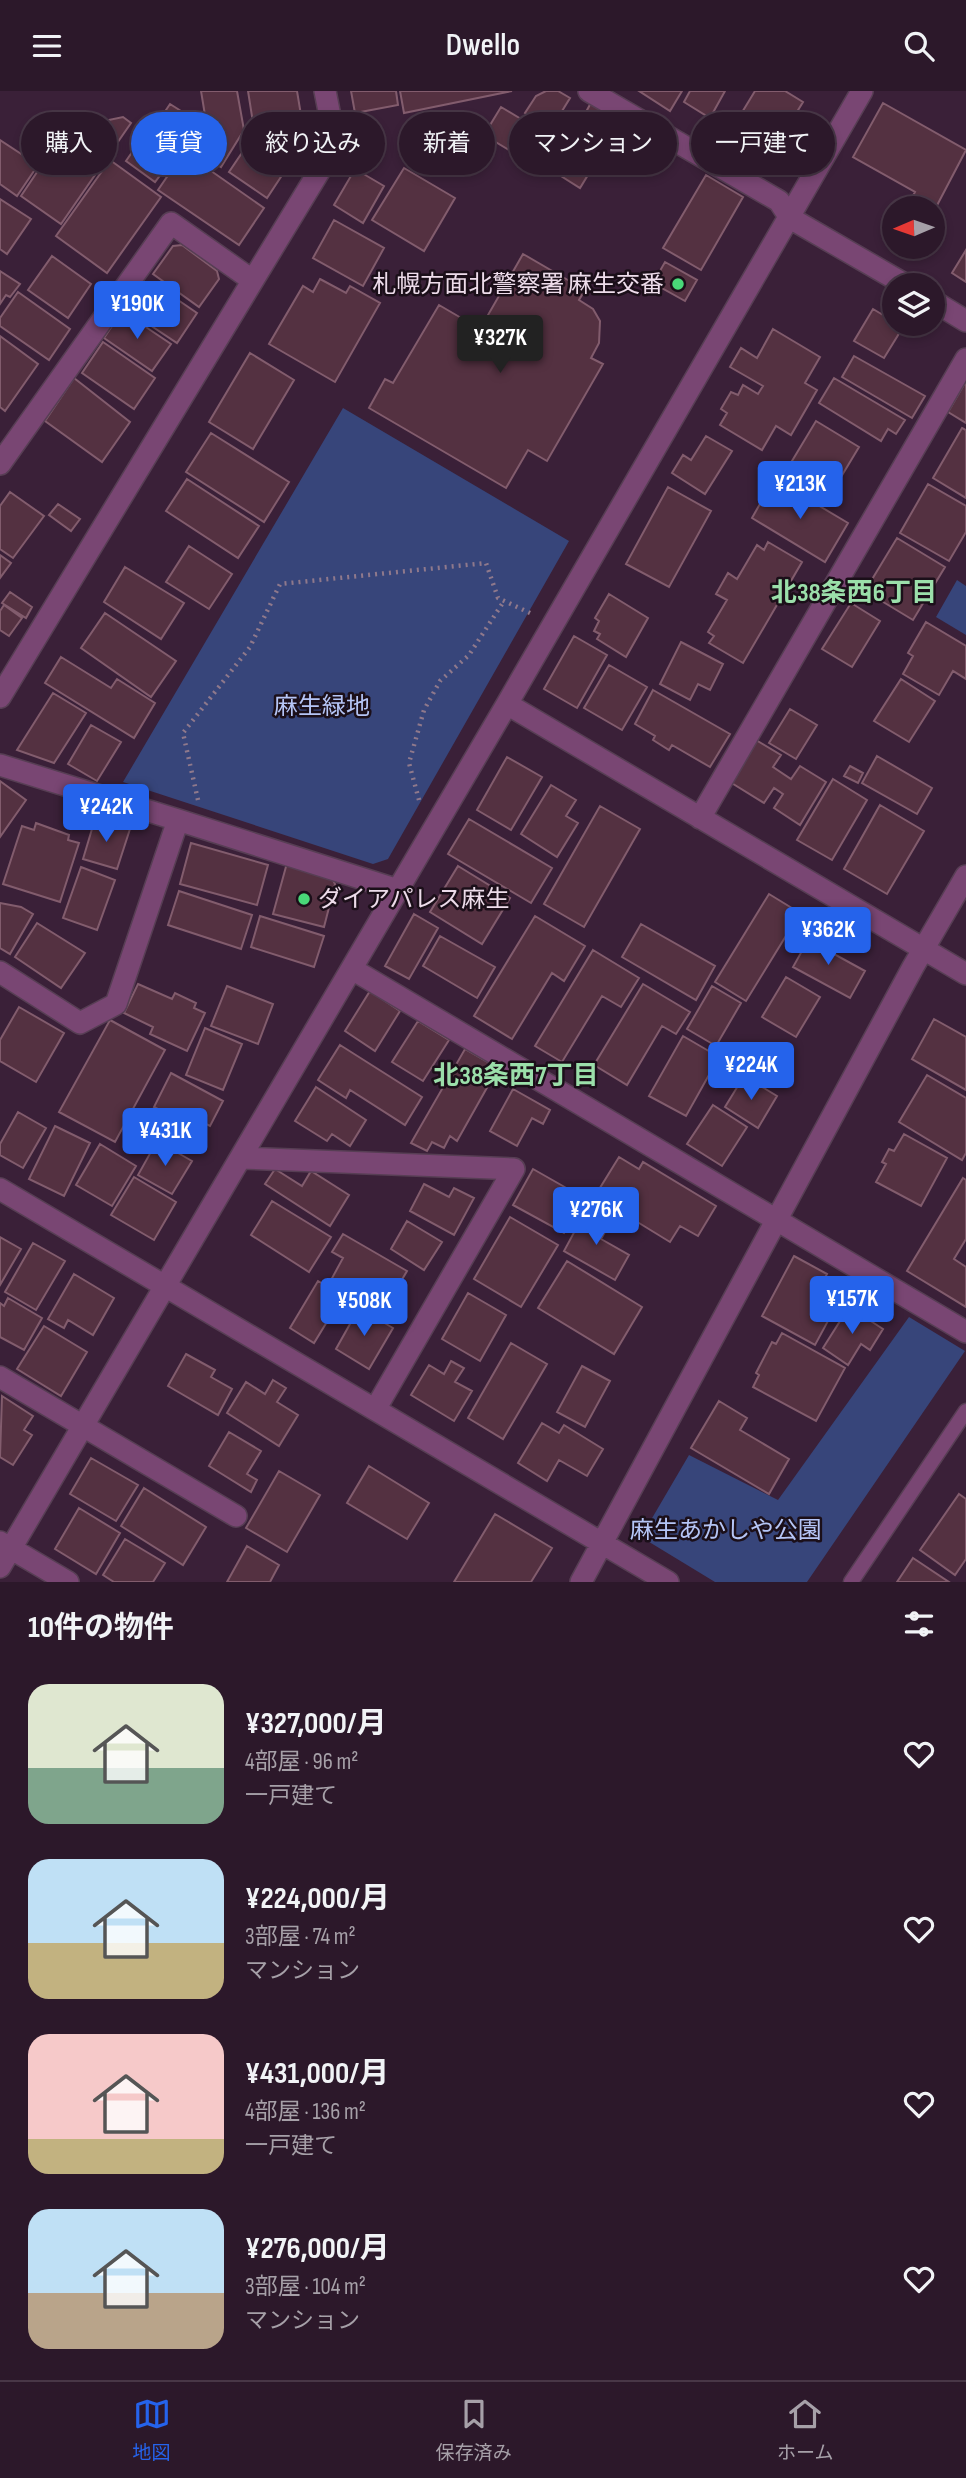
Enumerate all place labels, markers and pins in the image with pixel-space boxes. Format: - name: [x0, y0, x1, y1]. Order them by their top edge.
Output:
- place label: 札幌方面北警察署 麻生交番: [372, 270, 664, 299]
- marker: 札幌方面北警察署 麻生交番: [670, 276, 686, 292]
- pin: ¥190K: [88, 281, 186, 341]
- pin: ¥327K: [451, 315, 549, 375]
- pin: ¥213K: [751, 461, 849, 521]
- pin: ¥242K: [57, 785, 155, 844]
- place label: ダイアパレス麻生: [318, 885, 510, 914]
- marker: ダイアパレス麻生: [296, 891, 312, 907]
- pin: ¥362K: [779, 907, 877, 967]
- pin: ¥224K: [702, 1042, 800, 1102]
- pin: ¥431K: [116, 1109, 214, 1168]
- pin: ¥276K: [547, 1187, 645, 1247]
- pin: ¥157K: [803, 1277, 901, 1336]
- pin: ¥508K: [315, 1279, 413, 1338]

